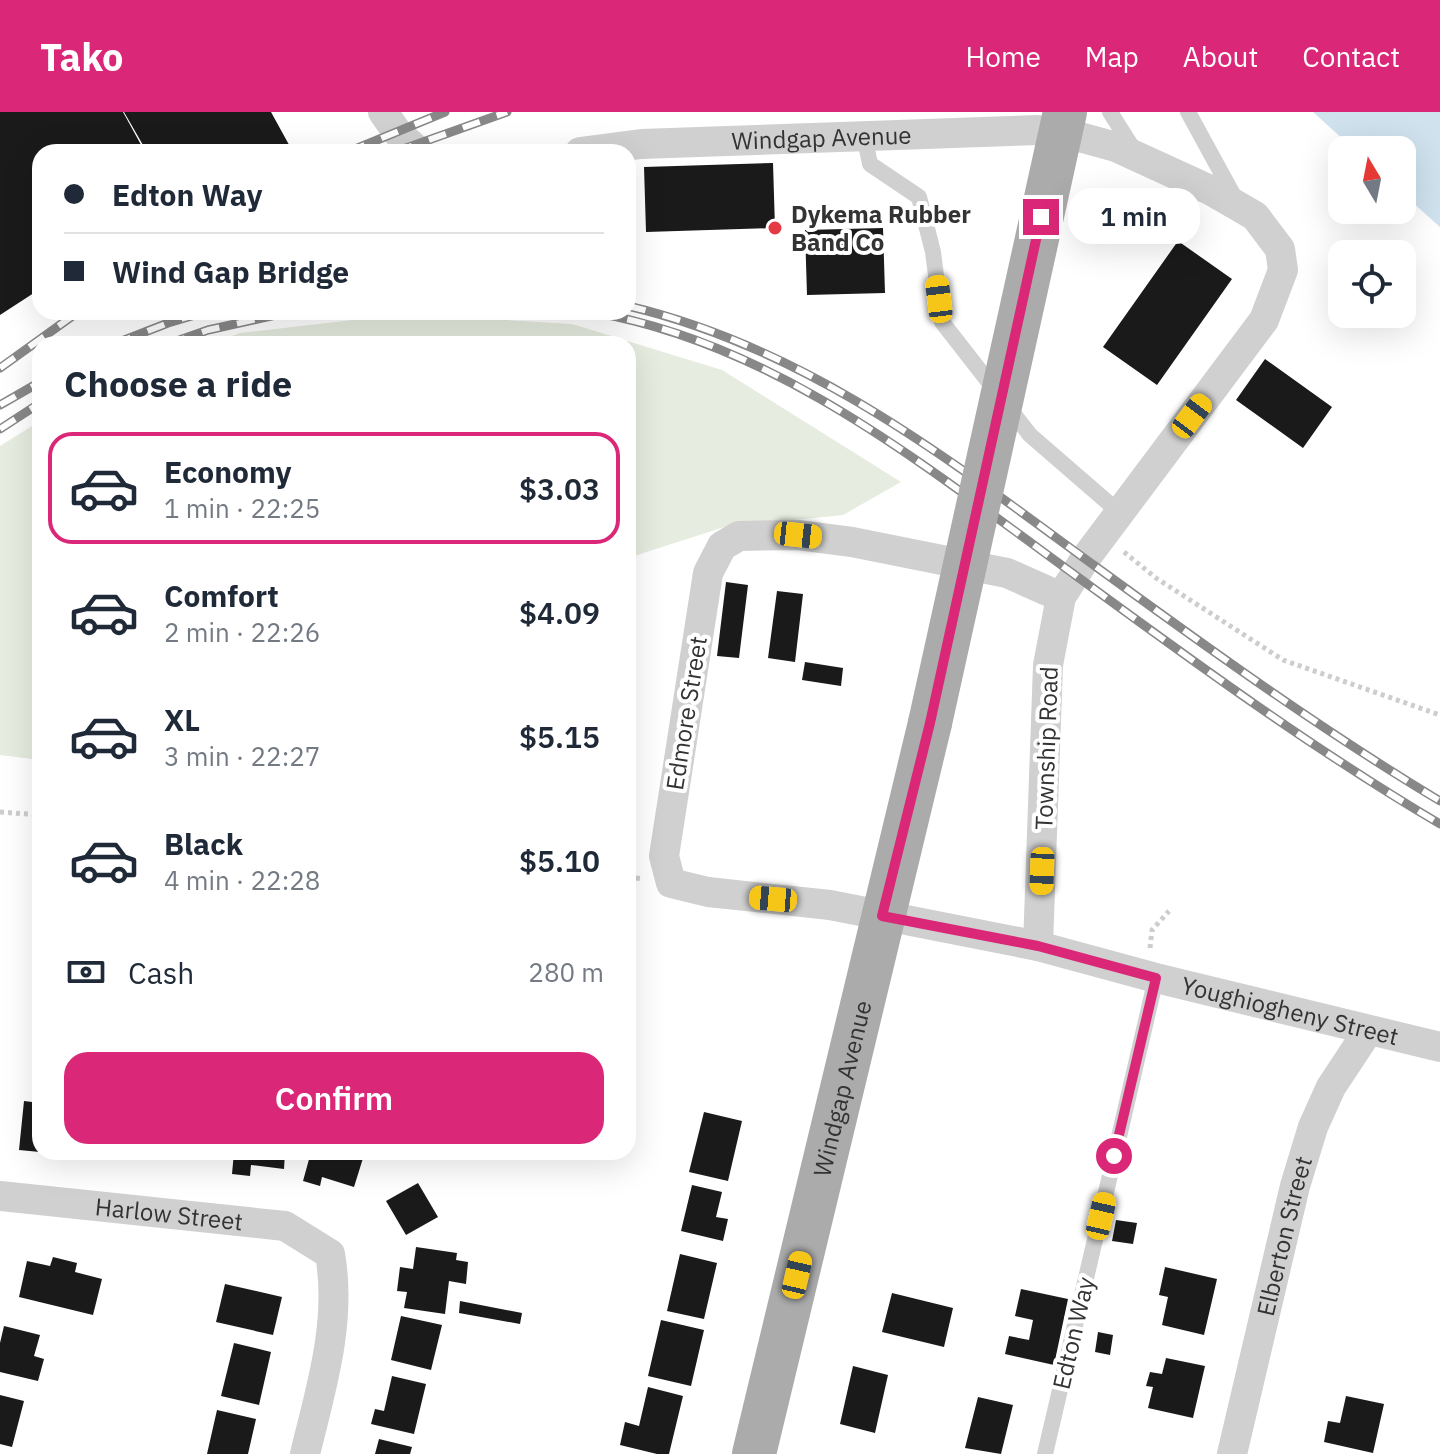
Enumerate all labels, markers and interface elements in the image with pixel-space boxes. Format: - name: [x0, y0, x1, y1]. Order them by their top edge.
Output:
- text: Tako: [40, 32, 124, 81]
- text: Home: [965, 38, 1041, 75]
- text: Map: [1085, 38, 1139, 75]
- text: About: [1183, 38, 1258, 75]
- text: Contact: [1302, 38, 1400, 75]
- street label: Windgap Avenue: [731, 118, 912, 157]
- north arrow: [1328, 136, 1416, 224]
- map controls: [1328, 136, 1416, 328]
- text: Edton Way: [112, 175, 263, 214]
- callout: 1 min: [1069, 189, 1201, 245]
- place label: Dykema Rubber Band Co: [791, 198, 971, 258]
- route end: [1023, 199, 1059, 235]
- text: 1 min: [1100, 199, 1168, 233]
- marker: Dykema Rubber Band Co: [766, 219, 784, 237]
- button: locate: [1328, 240, 1416, 328]
- text: Wind Gap Bridge: [112, 252, 349, 291]
- car: [924, 274, 954, 324]
- text: Choose a ride: [64, 360, 292, 407]
- car: [1168, 390, 1216, 442]
- icon: car: [68, 452, 140, 524]
- text: Economy: [164, 452, 292, 491]
- text: $3.03: [519, 469, 600, 508]
- text: 1 min · 22:25: [164, 491, 320, 525]
- car: [773, 521, 823, 549]
- icon: car: [68, 576, 140, 648]
- text: Comfort: [164, 576, 279, 615]
- text: $4.09: [519, 593, 600, 632]
- text: 2 min · 22:26: [164, 615, 320, 649]
- street label: Edmore Street: [658, 634, 714, 792]
- street label: Township Road: [1027, 666, 1065, 830]
- icon: car: [68, 700, 140, 772]
- text: XL: [164, 700, 200, 739]
- text: $5.15: [519, 717, 600, 756]
- text: 3 min · 22:27: [164, 739, 320, 773]
- icon: car: [68, 824, 140, 896]
- text: Black: [164, 824, 243, 863]
- text: $5.10: [519, 841, 600, 880]
- car: [1029, 847, 1055, 895]
- text: 4 min · 22:28: [164, 863, 320, 897]
- car: [748, 885, 798, 913]
- icon: cash: [64, 950, 108, 994]
- text: Cash: [128, 953, 194, 992]
- text: 280 m: [528, 955, 604, 989]
- street label: Youghiogheny Street: [1178, 969, 1402, 1052]
- street label: Windgap Avenue: [805, 997, 879, 1180]
- button: Confirm: [64, 1052, 604, 1144]
- route start: [1096, 1138, 1132, 1174]
- street label: Elberton Street: [1249, 1152, 1319, 1319]
- street label: Harlow Street: [94, 1190, 245, 1237]
- car: [1084, 1190, 1118, 1242]
- car: [780, 1249, 814, 1301]
- street label: Edton Way: [1045, 1274, 1101, 1392]

